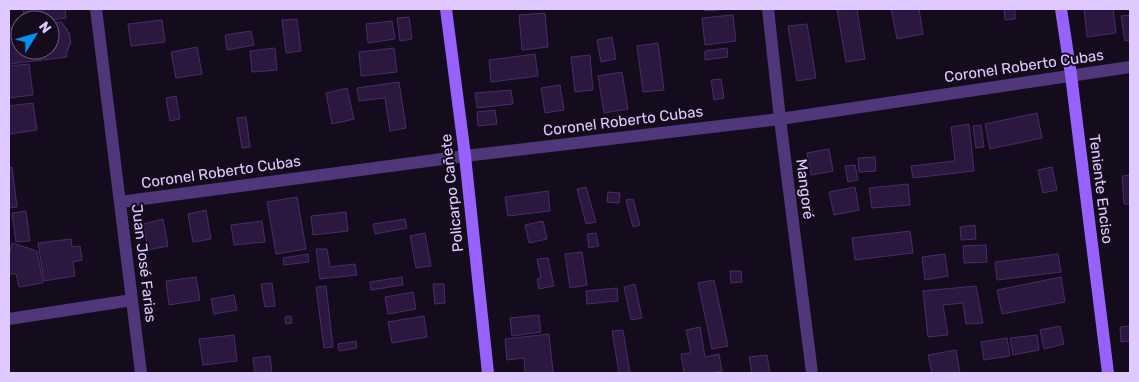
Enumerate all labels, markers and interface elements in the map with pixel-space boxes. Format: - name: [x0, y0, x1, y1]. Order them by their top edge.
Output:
- north arrow: [10, 10, 60, 60]
- text: N: [35, 18, 55, 37]
- street label: Coronel Roberto Cubas: [943, 46, 1105, 86]
- street label: Coronel Roberto Cubas: [542, 102, 704, 140]
- street label: Policarpo Cañete: [437, 133, 467, 253]
- street label: Teniente Enciso: [1085, 133, 1117, 245]
- street label: Coronel Roberto Cubas: [140, 152, 302, 192]
- street label: Mangoré: [792, 158, 818, 220]
- street label: Juan José Farias: [128, 203, 160, 324]

